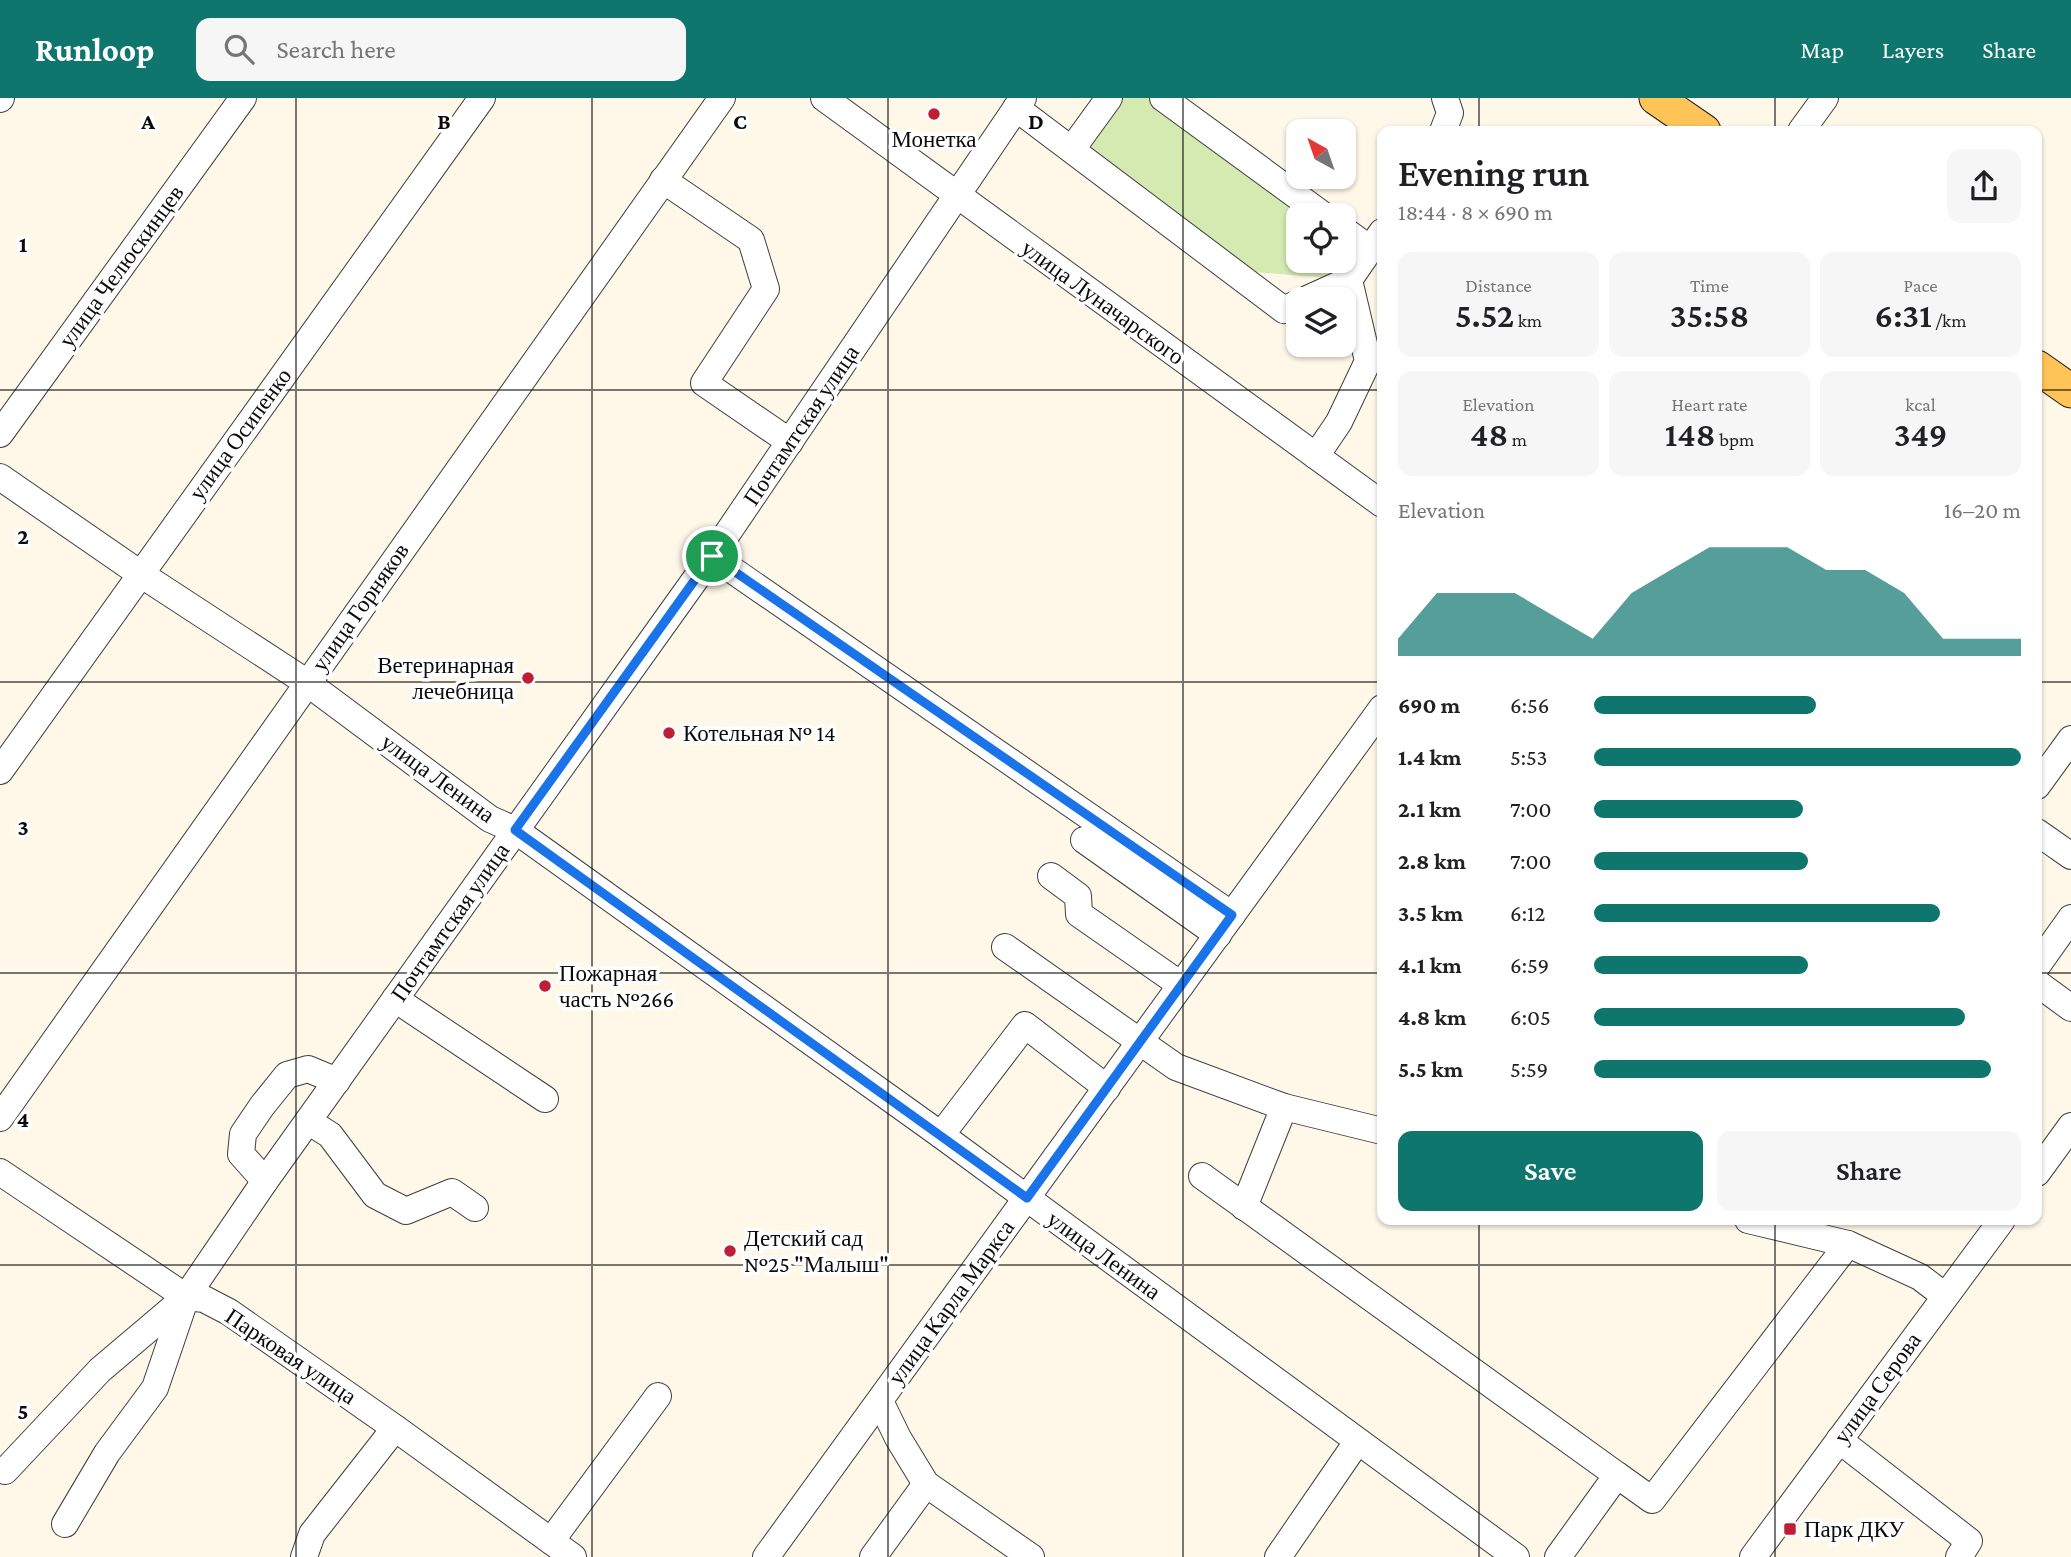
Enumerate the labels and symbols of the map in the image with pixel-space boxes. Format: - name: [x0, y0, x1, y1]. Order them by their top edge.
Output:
- marker: Монетка: [926, 106, 942, 122]
- text: A: [140, 108, 155, 134]
- text: B: [437, 108, 451, 134]
- text: C: [733, 108, 747, 134]
- text: D: [1028, 108, 1044, 134]
- north arrow: [1286, 119, 1356, 189]
- place label: Монетка: [892, 126, 976, 152]
- street label: улица Челюскинцев: [53, 180, 189, 352]
- text: 1: [19, 231, 28, 257]
- street label: улица Луначарского: [1017, 234, 1189, 370]
- street label: Почтамтская улица: [738, 340, 864, 510]
- street label: улица Осипенко: [183, 363, 297, 505]
- text: 2: [17, 523, 29, 549]
- pin: [682, 526, 742, 586]
- street label: улица Горняков: [306, 538, 414, 676]
- place label: Ветеринарная лечебница: [377, 652, 514, 704]
- marker: Ветеринарная лечебница: [520, 670, 536, 686]
- place label: Котельная № 14: [683, 720, 836, 746]
- marker: Котельная № 14: [661, 725, 677, 741]
- street label: улица Ленина: [376, 728, 500, 828]
- text: 3: [17, 814, 29, 840]
- street label: Почтамтская улица: [386, 838, 514, 1006]
- place label: Пожарная часть №266: [559, 960, 674, 1012]
- marker: Пожарная часть №266: [537, 978, 553, 994]
- text: 4: [17, 1106, 29, 1132]
- street label: улица Ленина: [1042, 1205, 1166, 1305]
- street label: улица Карла Маркса: [883, 1215, 1019, 1389]
- place label: Детский сад №25 "Малыш": [744, 1225, 889, 1277]
- marker: Детский сад №25 "Малыш": [722, 1243, 738, 1259]
- street label: Парковая улица: [221, 1303, 361, 1409]
- street label: улица Серова: [1828, 1327, 1926, 1449]
- text: 5: [17, 1398, 29, 1424]
- place label: Парк ДКУ: [1804, 1516, 1905, 1542]
- marker: Парк ДКУ: [1782, 1521, 1798, 1537]

